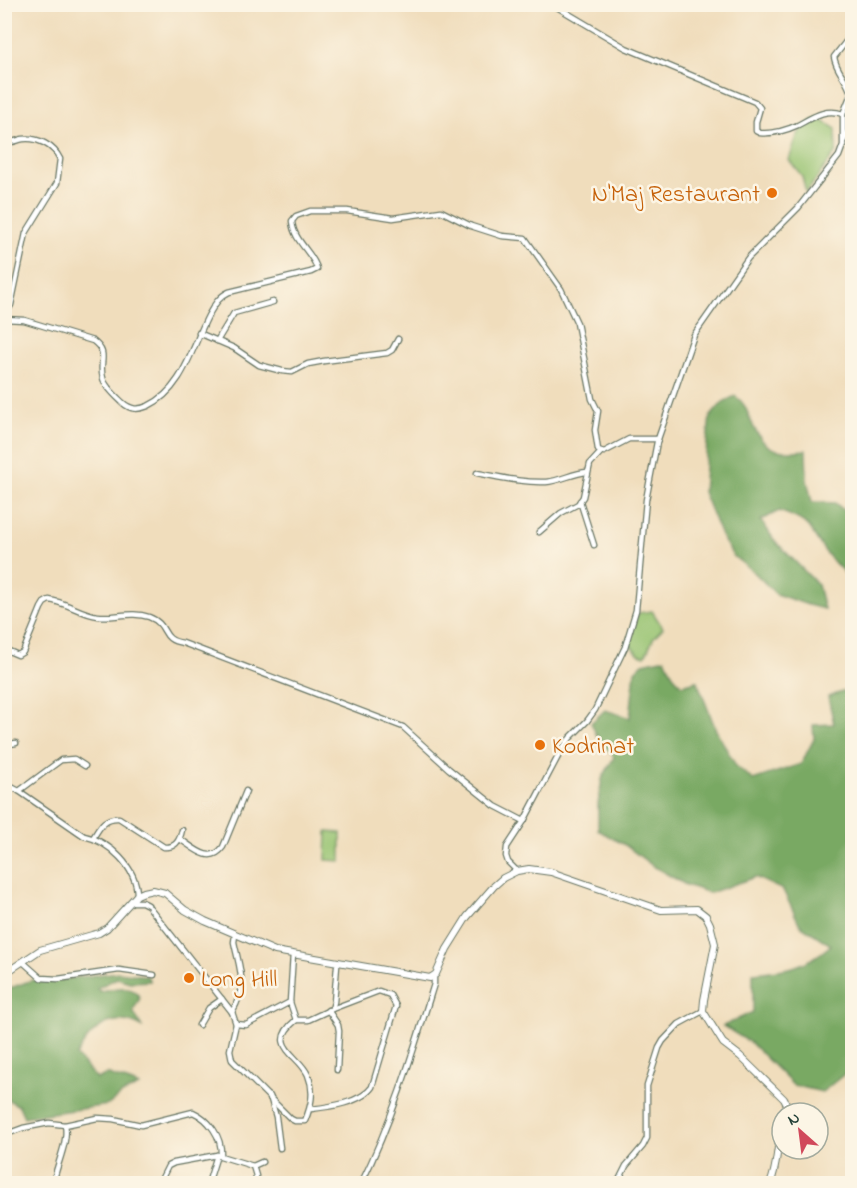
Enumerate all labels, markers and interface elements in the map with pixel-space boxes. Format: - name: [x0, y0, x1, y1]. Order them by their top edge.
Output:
- place label: N'Maj Restaurant: [592, 178, 760, 213]
- marker: N'Maj Restaurant: [765, 186, 779, 200]
- place label: Kodrinat: [552, 730, 634, 765]
- marker: Kodrinat: [533, 738, 547, 752]
- place label: Long Hill: [201, 963, 277, 998]
- marker: Long Hill: [182, 971, 196, 985]
- north arrow: [770, 1101, 830, 1161]
- text: N: [783, 1106, 804, 1133]

